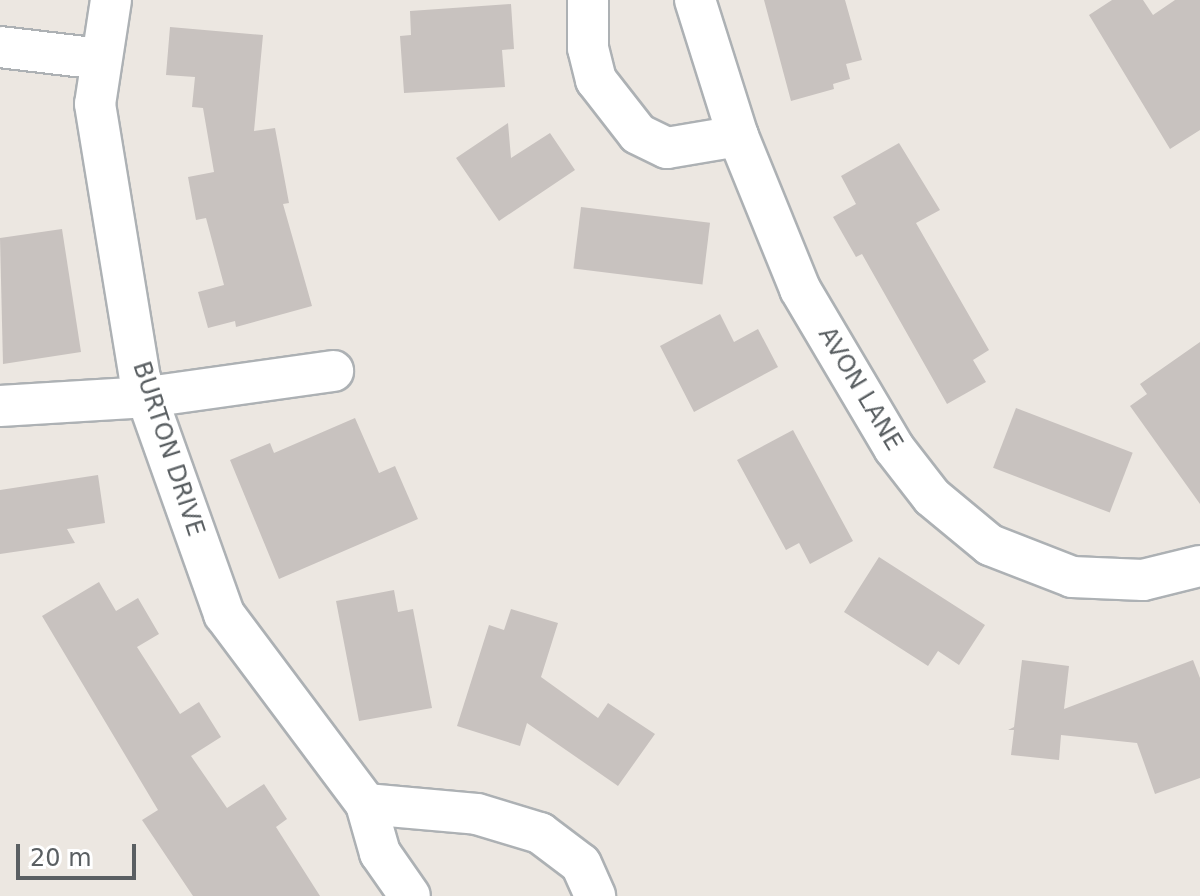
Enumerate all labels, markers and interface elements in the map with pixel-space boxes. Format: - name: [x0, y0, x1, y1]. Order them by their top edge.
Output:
- street label: AVON LANE: [812, 322, 908, 456]
- street label: BURTON DRIVE: [126, 358, 210, 540]
- scale bar: [20, 828, 140, 878]
- text: 20 m: [30, 844, 92, 872]

